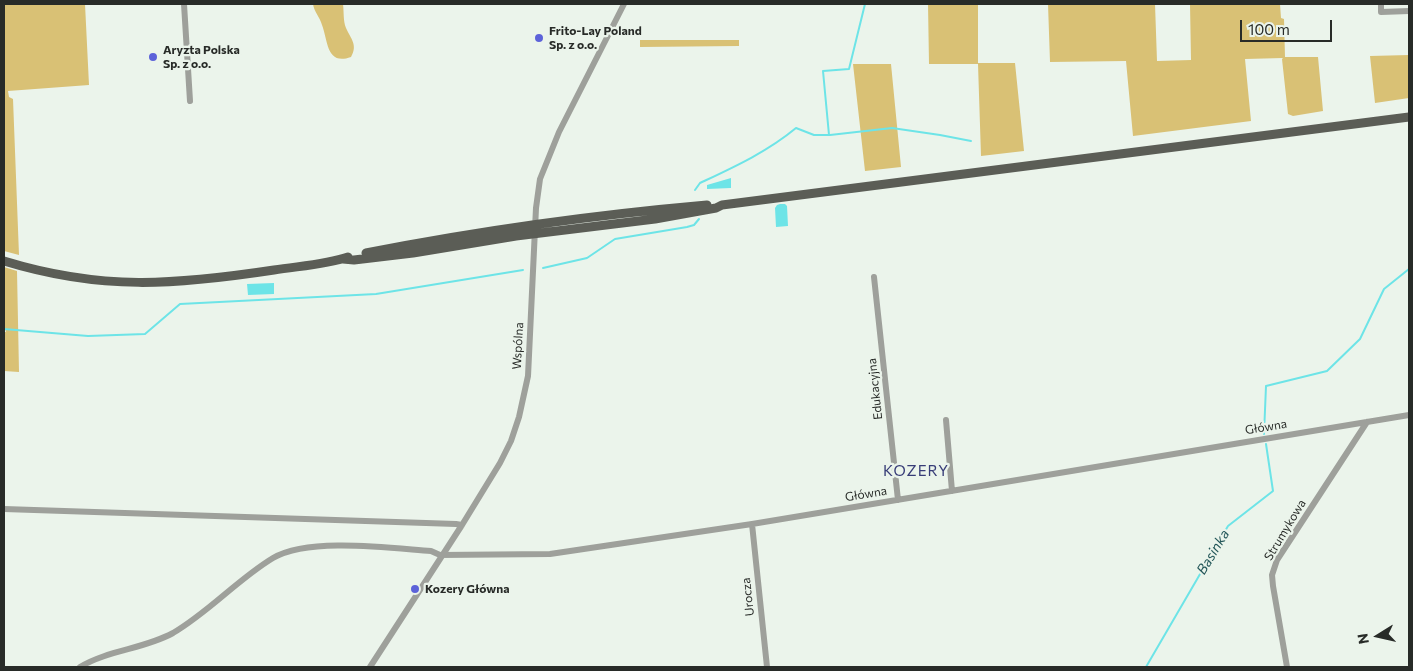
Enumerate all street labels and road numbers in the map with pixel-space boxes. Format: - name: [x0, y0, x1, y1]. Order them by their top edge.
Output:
- street label: Wspólna: [510, 322, 526, 370]
- street label: Edukacyjna: [865, 357, 885, 421]
- street label: Główna: [1244, 417, 1288, 437]
- street label: Główna: [844, 484, 888, 504]
- street label: Strumykowa: [1261, 497, 1309, 563]
- street label: Urocza: [739, 577, 757, 617]

